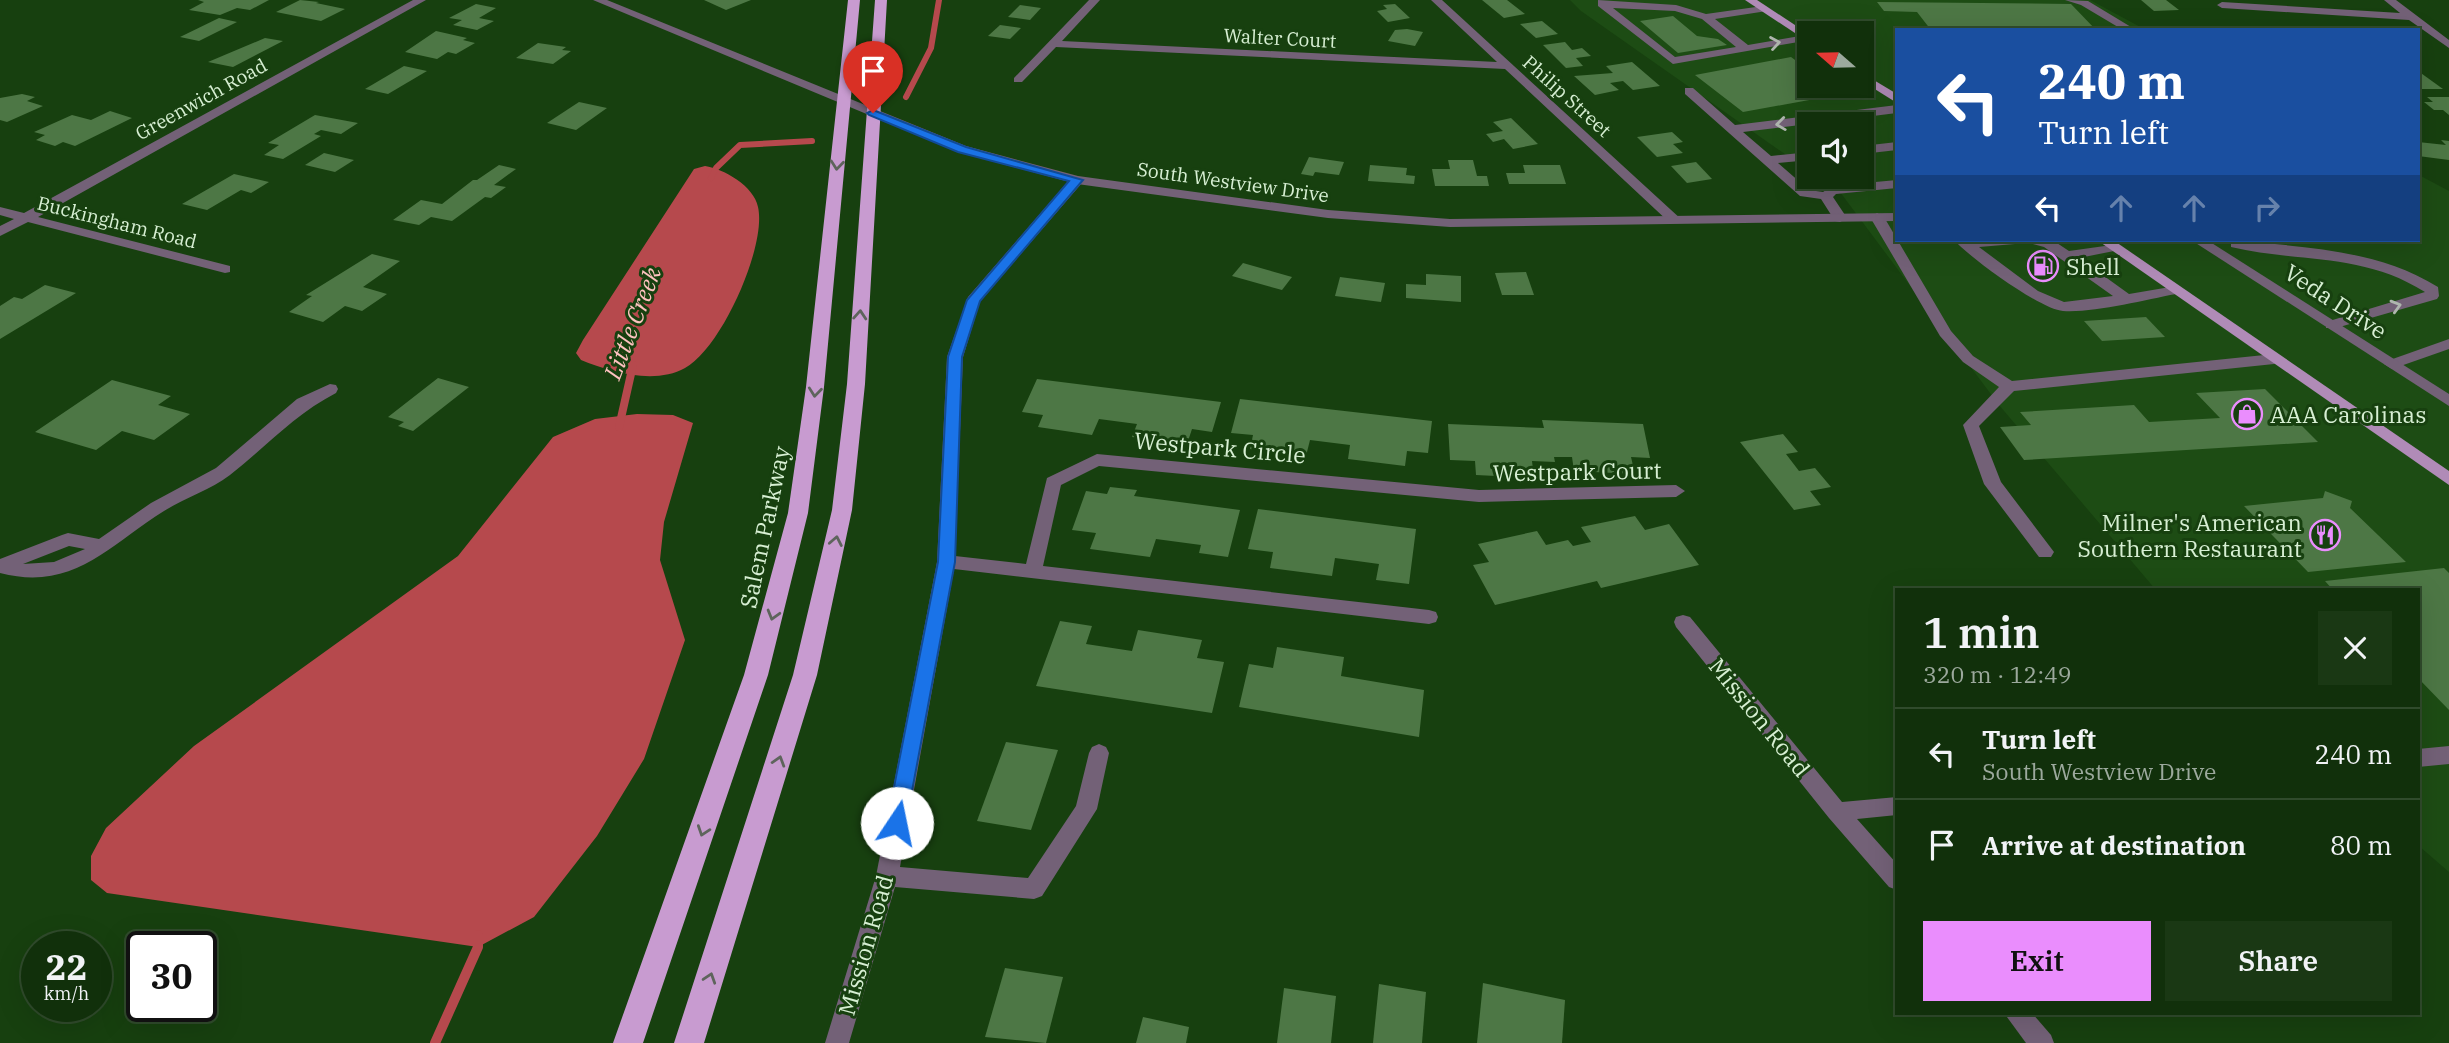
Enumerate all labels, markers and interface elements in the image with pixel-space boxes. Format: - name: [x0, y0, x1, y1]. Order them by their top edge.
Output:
- north arrow: [1797, 21, 1874, 98]
- map controls: [1797, 21, 1874, 189]
- street label: Walter Court: [1223, 23, 1337, 53]
- one-way arrow: [1769, 36, 1781, 51]
- pin: [843, 41, 903, 113]
- text: 240 m: [2038, 49, 2185, 112]
- street label: Philip Street: [1518, 50, 1616, 142]
- icon: arrive: [854, 52, 892, 90]
- street label: Greenwich Road: [131, 53, 271, 145]
- icon: left: [1923, 56, 2014, 147]
- text: Turn left: [2038, 111, 2169, 153]
- button: sound: [1797, 112, 1874, 189]
- one-way arrow: [1775, 116, 1786, 131]
- street label: South Westview Drive: [1135, 157, 1331, 207]
- one-way arrow: [830, 160, 845, 171]
- icon: left: [2029, 189, 2067, 227]
- icon: ahead: [2102, 189, 2140, 227]
- icon: ahead: [2175, 189, 2213, 227]
- icon: right: [2248, 189, 2286, 227]
- street label: Buckingham Road: [35, 191, 199, 253]
- fuel station icon: Shell: [2026, 249, 2060, 283]
- place label: Shell: [2066, 251, 2120, 281]
- street label: Veda Drive: [2279, 257, 2393, 345]
- water label: Little Creek: [596, 262, 668, 385]
- one-way arrow: [2390, 300, 2402, 315]
- one-way arrow: [852, 309, 867, 320]
- one-way arrow: [807, 386, 822, 398]
- shop icon: AAA Carolinas: [2230, 397, 2264, 431]
- place label: AAA Carolinas: [2270, 399, 2426, 429]
- street label: Westpark Circle: [1133, 425, 1307, 469]
- street label: Salem Parkway: [732, 442, 796, 611]
- street label: Westpark Court: [1492, 455, 1662, 487]
- place label: Milner's American Southern Restaurant: [2077, 507, 2302, 563]
- restaurant icon: Milner's American Southern Restaurant: [2308, 518, 2342, 552]
- one-way arrow: [828, 535, 843, 547]
- text: 1 min: [1923, 605, 2040, 660]
- one-way arrow: [766, 609, 781, 621]
- button: close: [2318, 611, 2392, 685]
- street label: Mission Road: [1703, 651, 1817, 783]
- text: 320 m · 12:49: [1923, 659, 2072, 689]
- text: Turn left: [1982, 722, 2096, 756]
- icon: left: [1923, 735, 1961, 773]
- text: 240 m: [2314, 737, 2392, 771]
- one-way arrow: [771, 755, 785, 768]
- text: South Westview Drive: [1982, 756, 2216, 786]
- position arrow: [860, 786, 934, 860]
- one-way arrow: [697, 825, 711, 837]
- icon: arrive: [1923, 826, 1961, 864]
- text: Arrive at destination: [1982, 828, 2246, 862]
- text: 80 m: [2330, 828, 2392, 862]
- street label: Mission Road: [831, 871, 899, 1019]
- button: Exit: [1923, 921, 2151, 1001]
- button: Share: [2165, 921, 2392, 1001]
- speed limit sign: 30: [126, 931, 217, 1022]
- text: 22: [45, 944, 88, 990]
- one-way arrow: [702, 972, 716, 985]
- text: km/h: [44, 982, 89, 1005]

